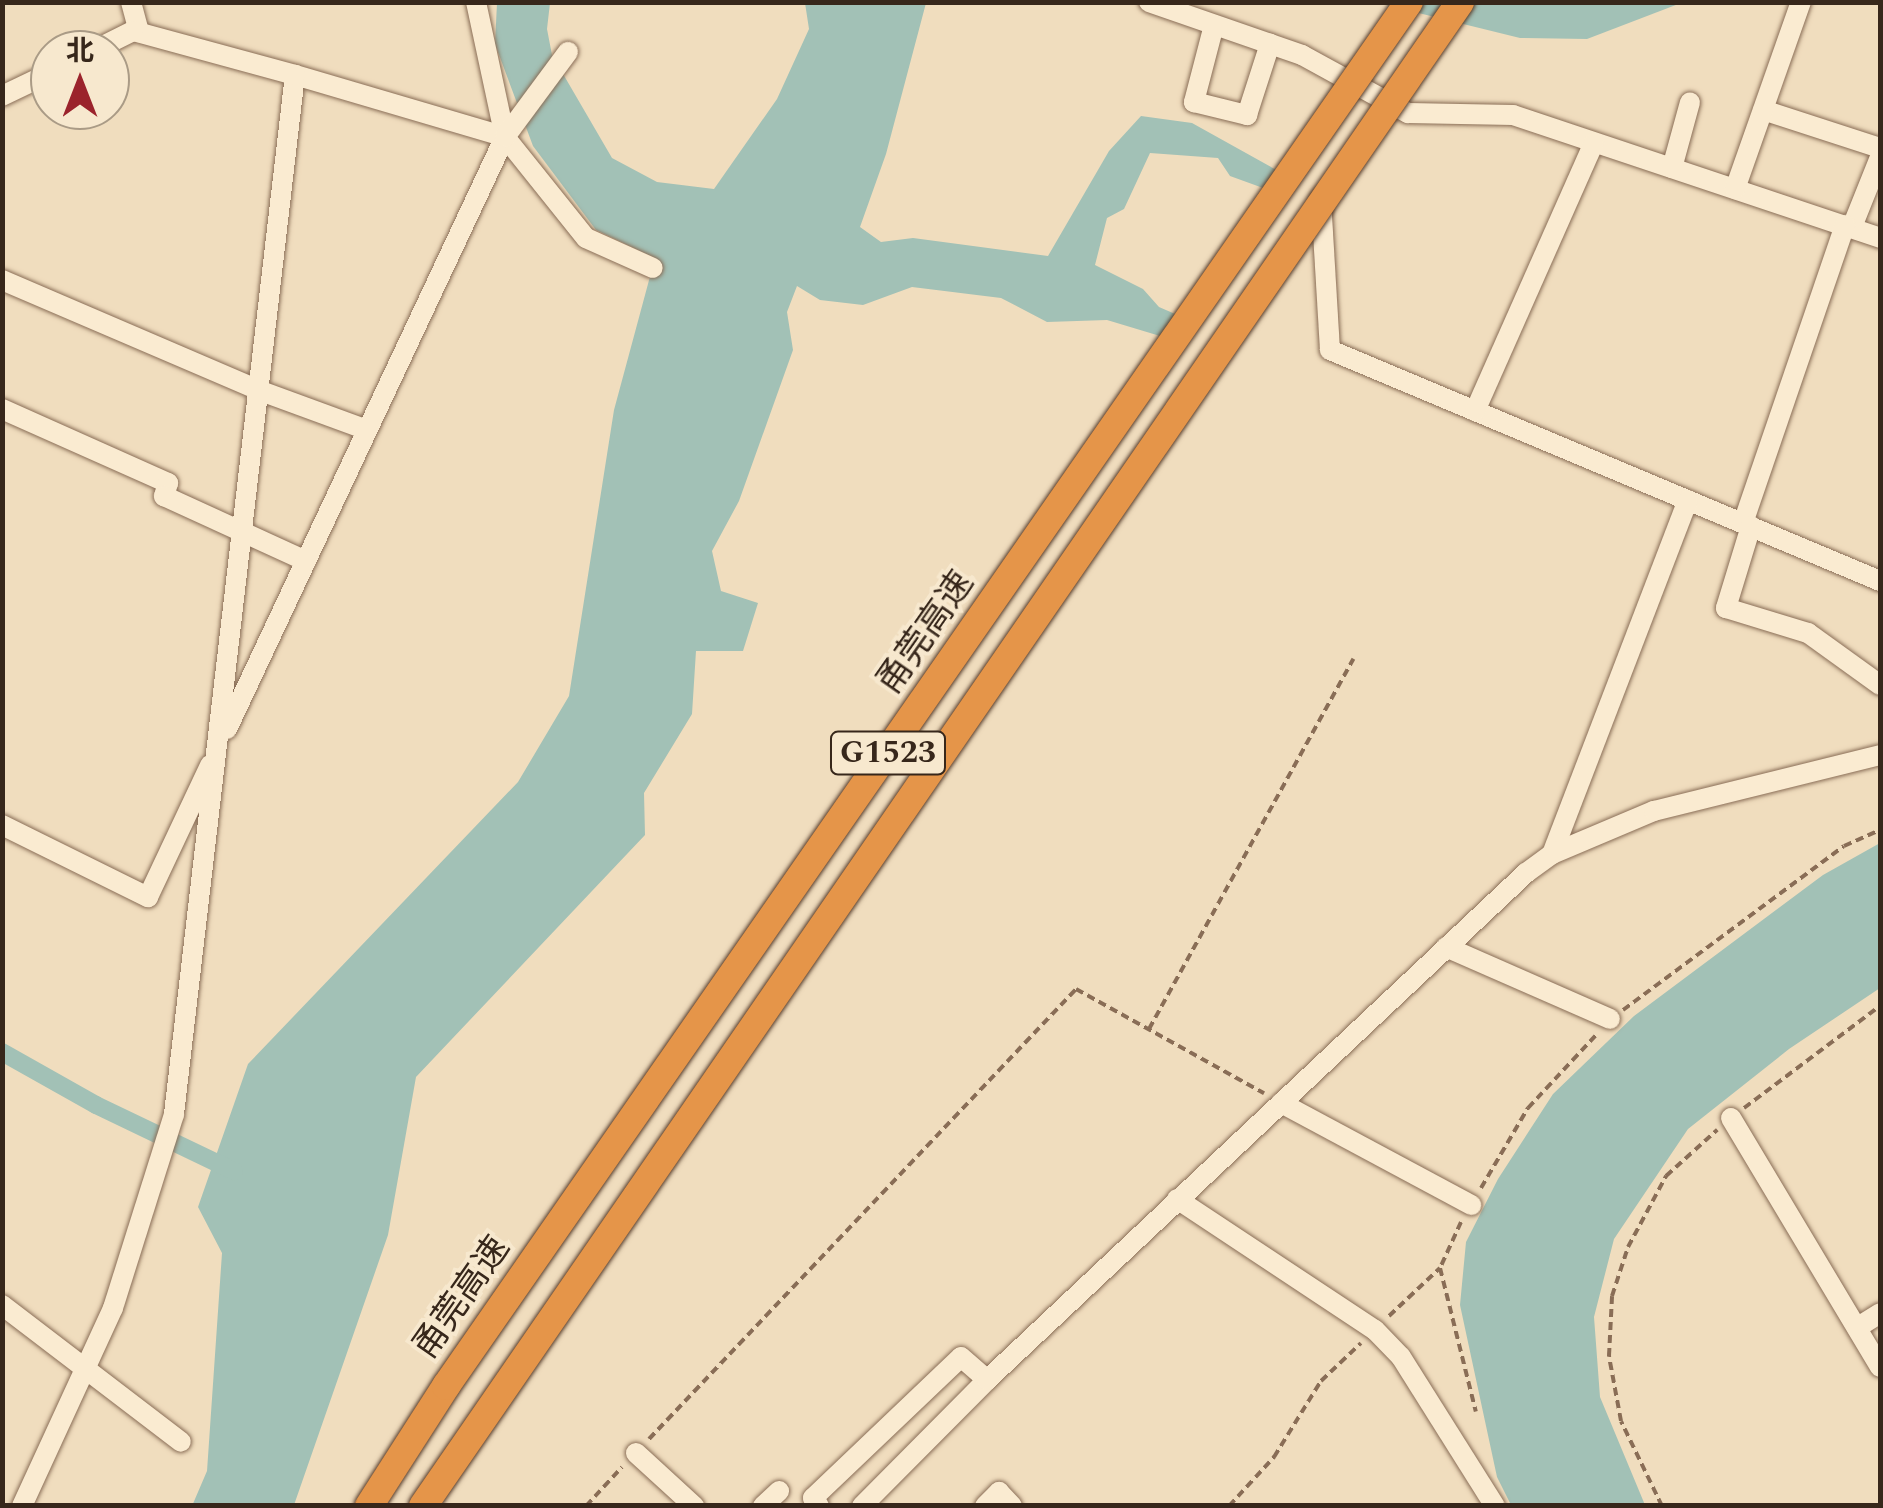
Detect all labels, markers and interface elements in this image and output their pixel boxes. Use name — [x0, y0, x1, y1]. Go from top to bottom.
north arrow — [30, 30, 130, 130]
text: 北 — [66, 30, 94, 73]
street label: 甬莞高速 — [869, 564, 983, 702]
road number: G1523 — [828, 726, 948, 780]
street label: 甬莞高速 — [405, 1229, 519, 1367]

